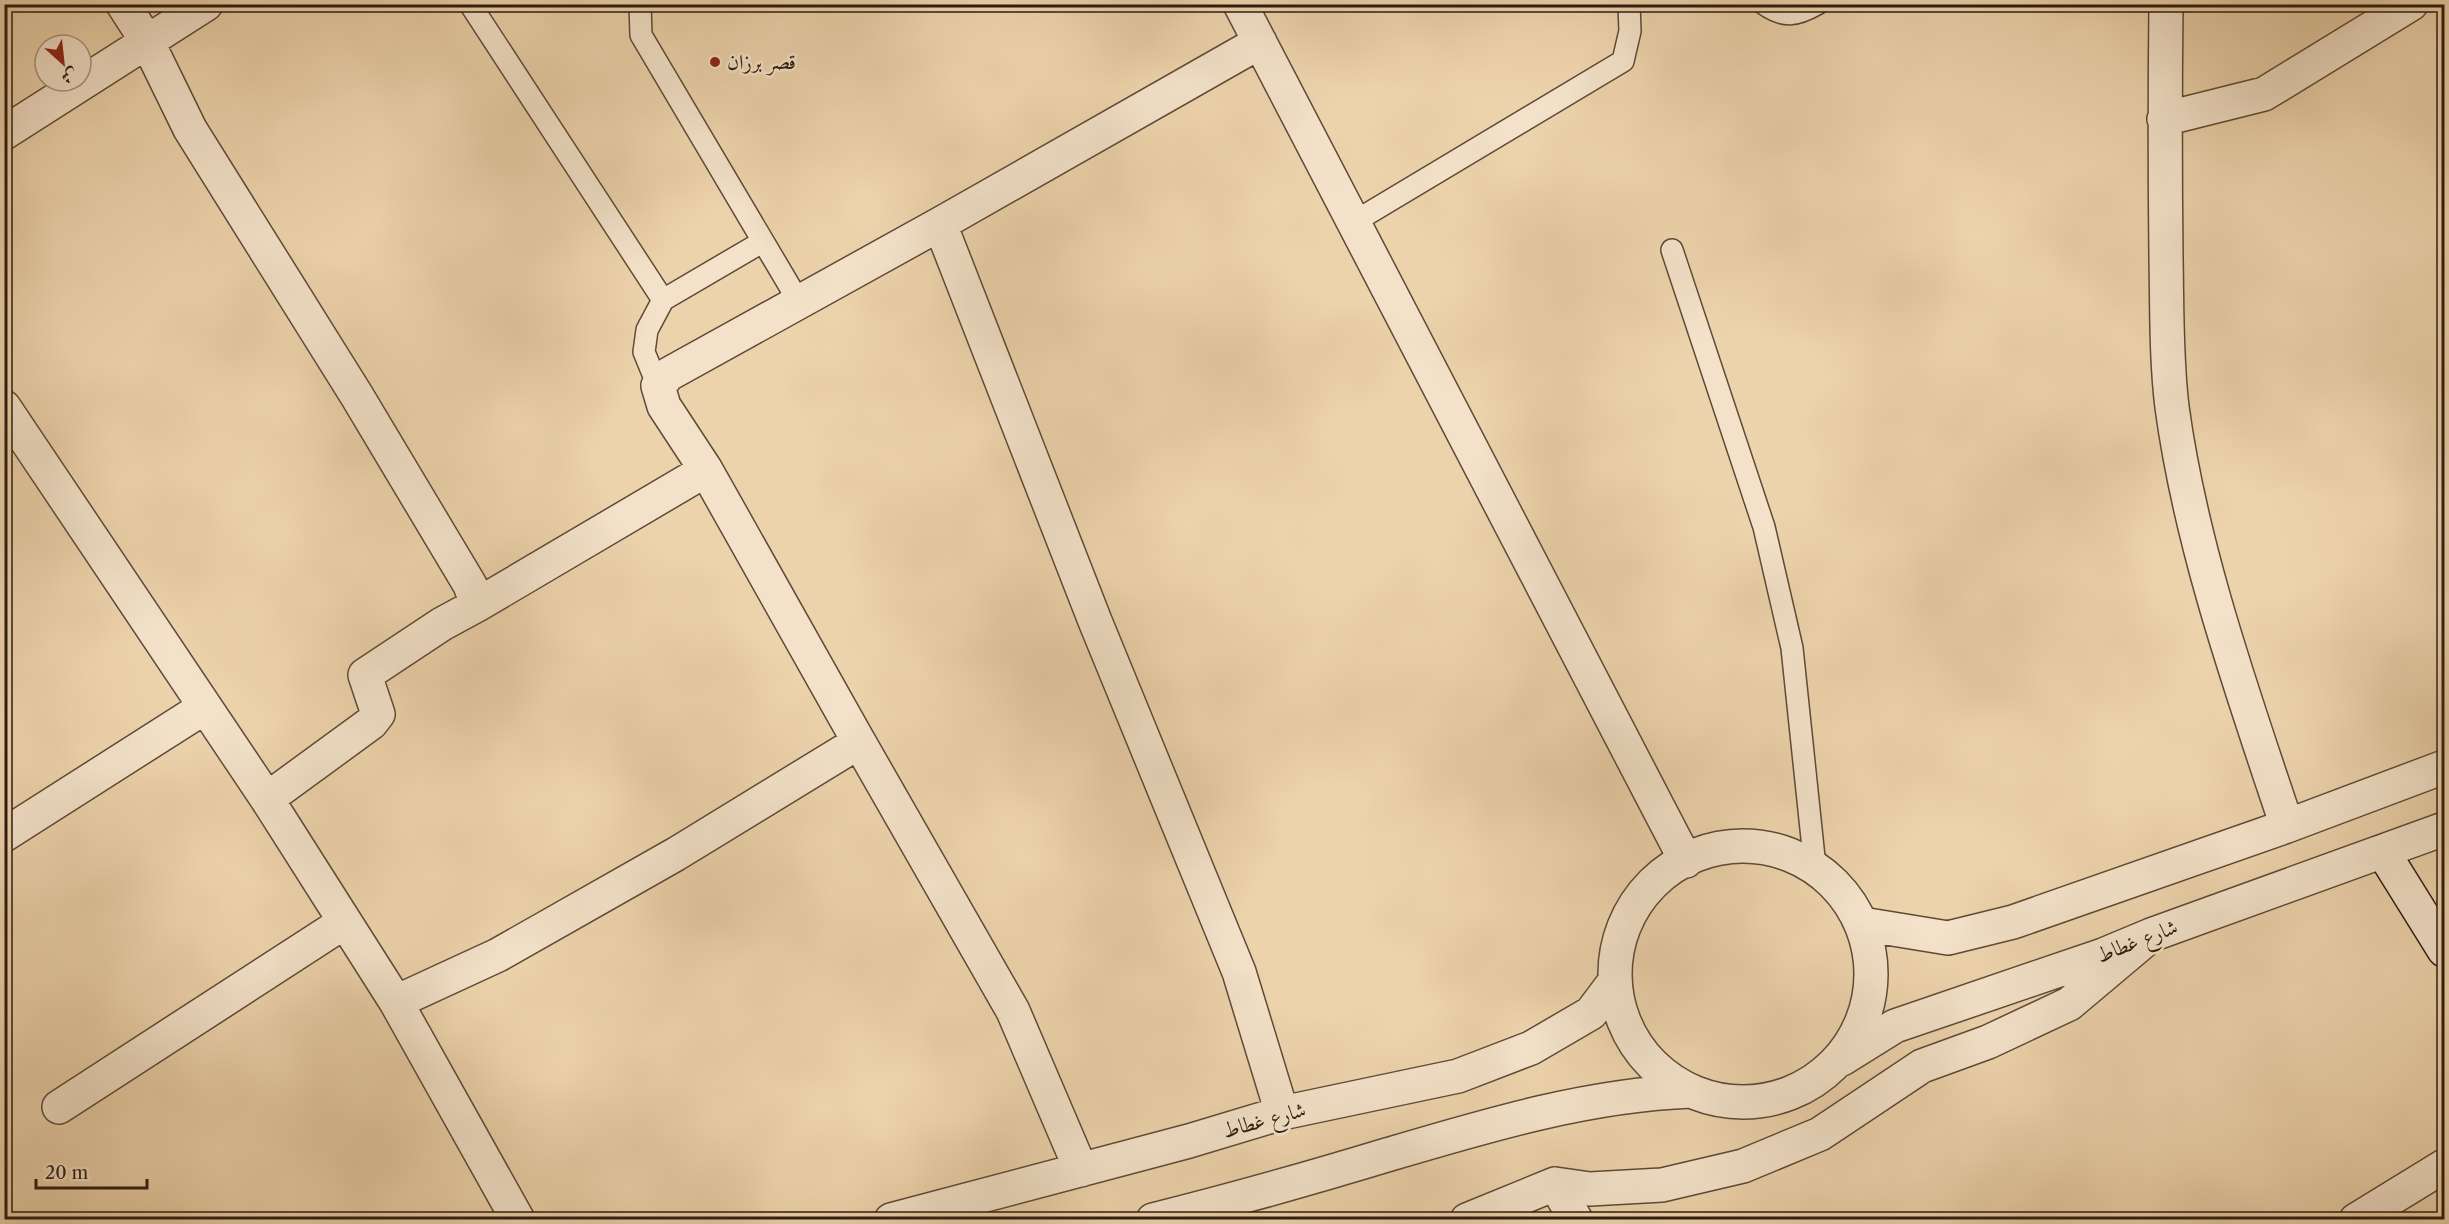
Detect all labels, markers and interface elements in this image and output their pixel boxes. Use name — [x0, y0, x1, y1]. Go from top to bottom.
north arrow — [33, 33, 93, 93]
place label: قصر برزان — [727, 49, 796, 76]
marker: قصر برزان — [708, 55, 722, 69]
text: ش — [58, 64, 81, 89]
street label: شارع غطاط — [2093, 914, 2183, 973]
street label: شارع غطاط — [1220, 1096, 1310, 1148]
scale bar — [36, 1152, 147, 1190]
text: 20 m — [45, 1162, 89, 1184]

